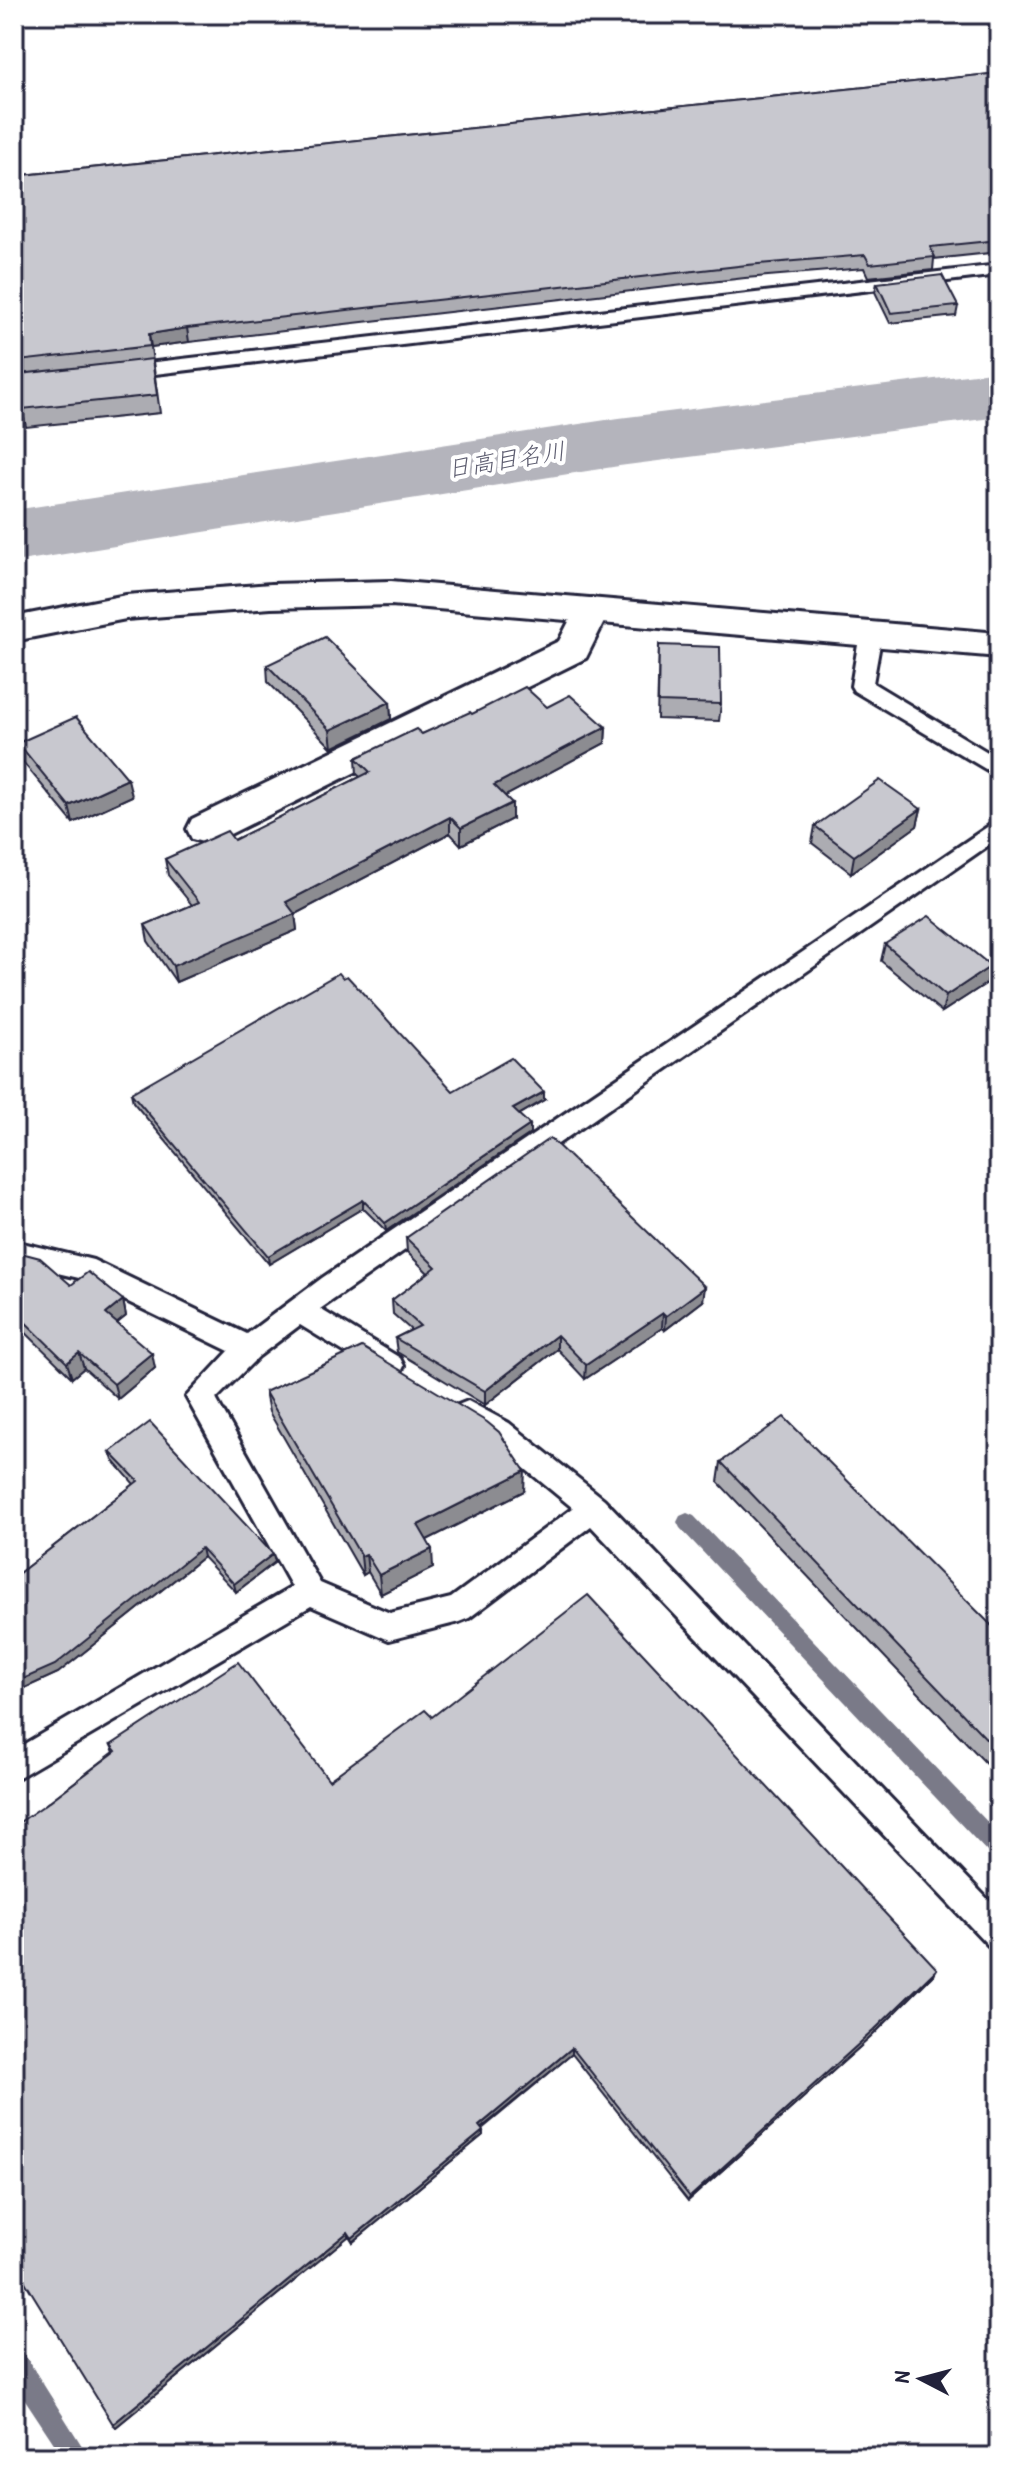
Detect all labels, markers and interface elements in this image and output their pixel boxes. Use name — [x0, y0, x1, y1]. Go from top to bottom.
water label: 日高目名川 — [444, 434, 568, 484]
north arrow — [881, 2339, 961, 2419]
text: N — [886, 2369, 917, 2384]

